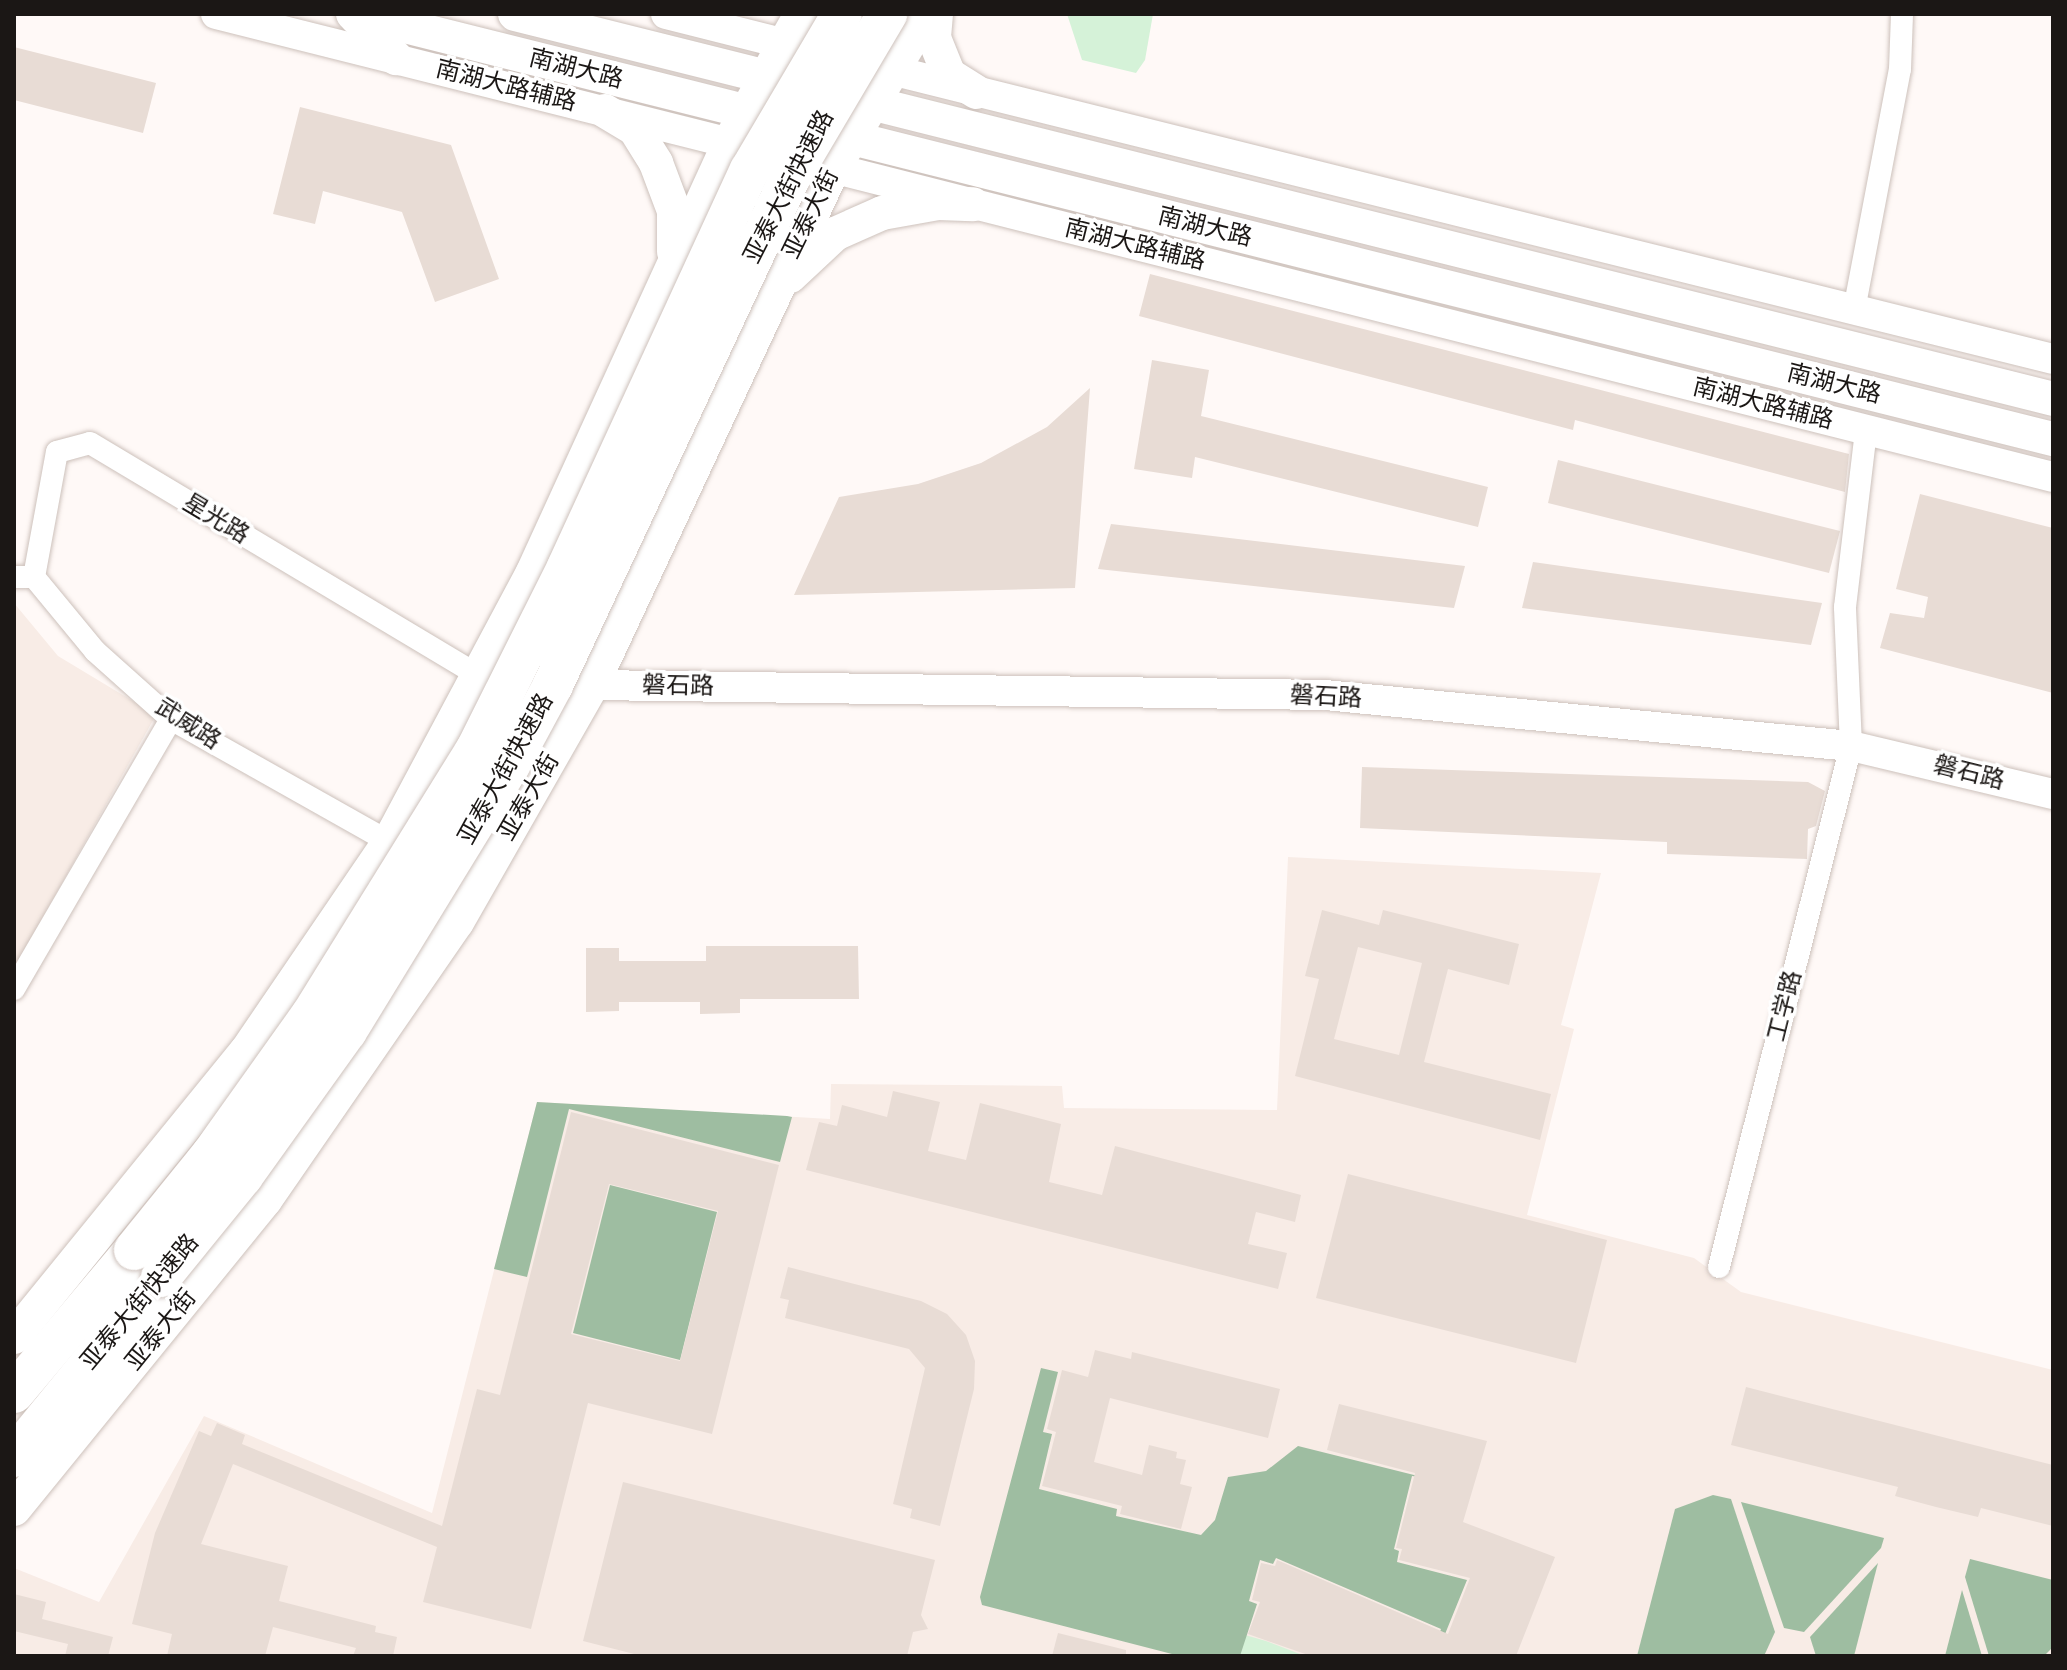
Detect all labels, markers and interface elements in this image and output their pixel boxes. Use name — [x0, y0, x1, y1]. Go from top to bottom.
street label: 南湖大路 — [526, 43, 626, 95]
street label: 南湖大路辅路 — [433, 55, 579, 117]
street label: 亚泰大街快速路 — [738, 106, 840, 268]
street label: 亚泰大街 — [777, 165, 845, 263]
street label: 南湖大路 — [1155, 201, 1255, 253]
street label: 南湖大路辅路 — [1062, 214, 1208, 276]
street label: 南湖大路 — [1784, 358, 1884, 410]
street label: 南湖大路辅路 — [1690, 373, 1836, 435]
street label: 星光路 — [178, 488, 254, 550]
street label: 磐石路 — [642, 671, 714, 701]
street label: 磐石路 — [1289, 681, 1363, 713]
street label: 亚泰大街快速路 — [453, 689, 559, 849]
street label: 武威路 — [150, 692, 226, 756]
street label: 亚泰大街 — [493, 748, 565, 846]
street label: 磐石路 — [1931, 750, 2007, 796]
street label: 工学路 — [1762, 968, 1808, 1044]
street label: 亚泰大街快速路 — [75, 1228, 205, 1376]
street label: 亚泰大街 — [120, 1284, 202, 1376]

